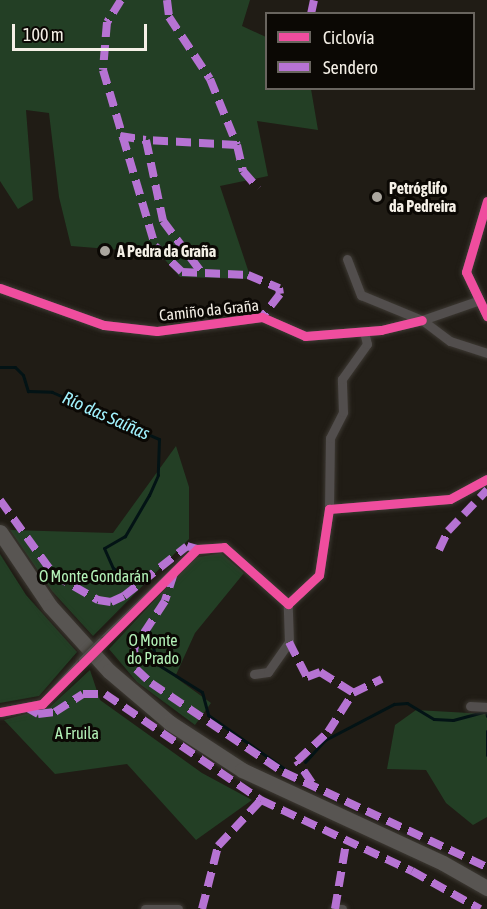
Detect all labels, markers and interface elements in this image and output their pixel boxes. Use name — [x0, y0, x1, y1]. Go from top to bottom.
scale bar — [15, 12, 150, 50]
legend — [265, 12, 475, 90]
text: 100 m — [23, 24, 64, 45]
text: Ciclovía — [323, 27, 375, 48]
text: Sendero — [323, 57, 378, 78]
place label: Petróglifo da Pedreira — [389, 178, 456, 216]
marker: Petróglifo da Pedreira — [370, 190, 384, 204]
place label: A Pedra da Graña — [117, 241, 216, 261]
marker: A Pedra da Graña — [98, 244, 112, 258]
street label: Camiño da Graña — [158, 295, 260, 325]
water label: Río das Saíñas — [59, 387, 153, 445]
park label: O Monte Gondarán — [39, 566, 149, 586]
park label: O Monte do Prado — [127, 630, 179, 668]
park label: A Fruila — [55, 723, 99, 743]

